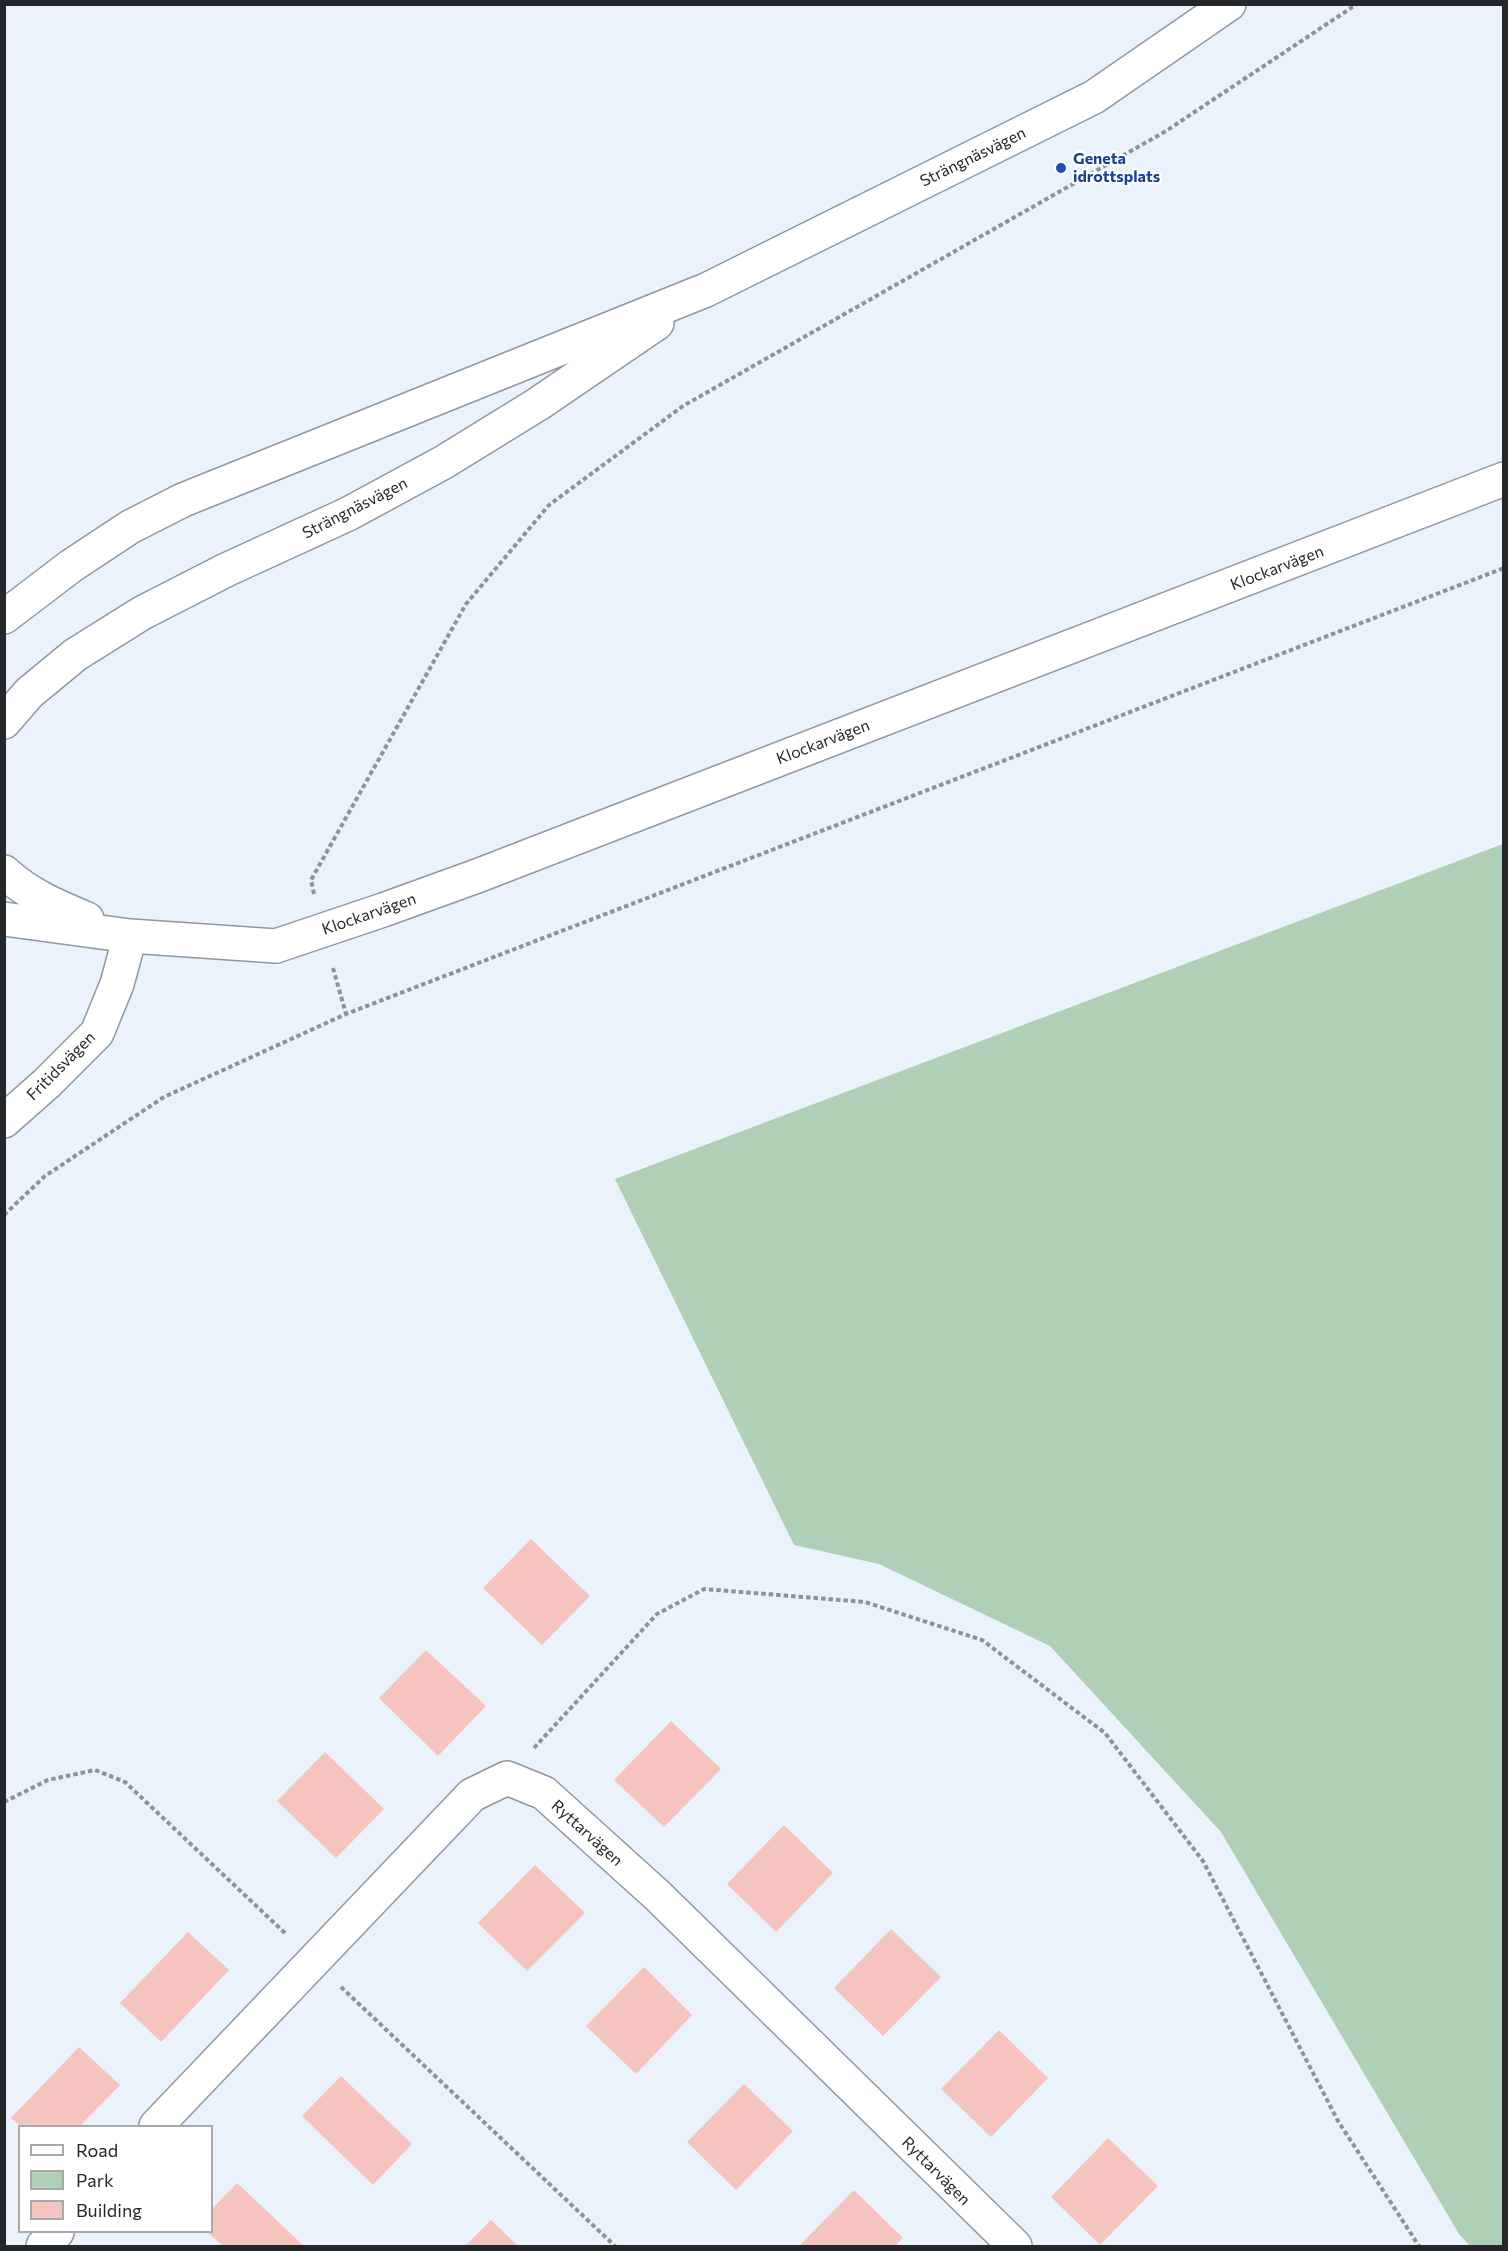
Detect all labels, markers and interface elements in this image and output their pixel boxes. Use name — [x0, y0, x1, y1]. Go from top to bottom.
street label: Strängnäsvägen — [917, 123, 1029, 191]
place label: Geneta idrottsplats — [1073, 149, 1160, 187]
marker: Geneta idrottsplats — [1054, 161, 1068, 175]
street label: Strängnäsvägen — [299, 473, 411, 543]
street label: Klockarvägen — [1228, 541, 1326, 595]
street label: Klockarvägen — [774, 715, 872, 769]
street label: Klockarvägen — [319, 889, 419, 939]
street label: Fritidsvägen — [23, 1028, 99, 1104]
street label: Ryttarvägen — [547, 1796, 627, 1870]
legend — [18, 2125, 213, 2233]
street label: Ryttarvägen — [898, 2133, 974, 2209]
text: Road — [76, 2139, 118, 2161]
text: Park — [76, 2169, 114, 2191]
text: Building — [76, 2199, 142, 2221]

